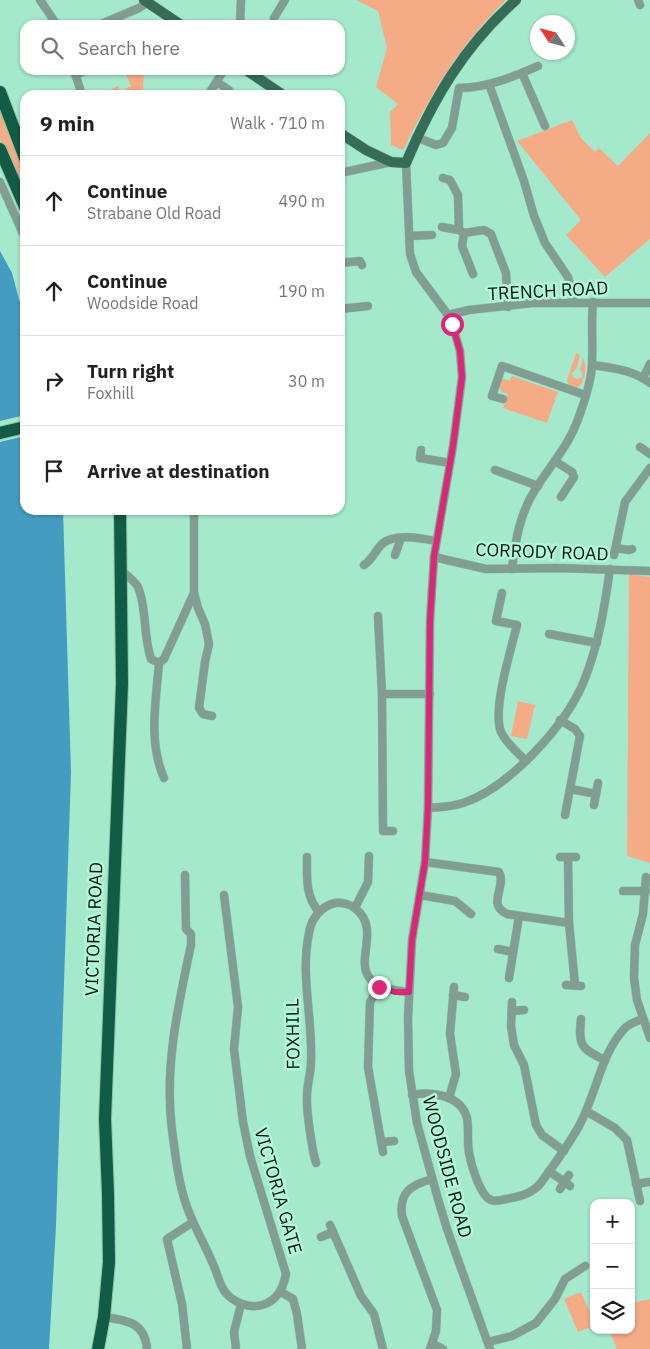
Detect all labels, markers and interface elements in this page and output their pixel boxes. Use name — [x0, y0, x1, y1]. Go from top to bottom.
north arrow — [530, 15, 575, 60]
search box — [20, 20, 345, 75]
icon: search — [38, 34, 66, 62]
text: Search here — [78, 36, 180, 60]
text: 9 min — [40, 109, 95, 137]
text: Walk · 710 m — [230, 113, 325, 133]
text: Continue — [87, 179, 167, 203]
icon: ahead — [40, 187, 68, 215]
text: 490 m — [278, 191, 325, 211]
text: Strabane Old Road — [87, 203, 221, 223]
text: Continue — [87, 269, 167, 293]
street label: TRENCH ROAD — [487, 276, 609, 305]
icon: ahead — [40, 277, 68, 305]
text: 190 m — [278, 281, 325, 301]
text: Woodside Road — [87, 293, 199, 313]
route start — [441, 313, 464, 336]
text: Turn right — [87, 359, 174, 383]
icon: right — [40, 367, 68, 395]
text: 30 m — [288, 371, 325, 391]
text: Foxhill — [87, 383, 134, 403]
icon: arrive — [40, 457, 68, 485]
text: Arrive at destination — [87, 459, 270, 483]
street label: CORRODY ROAD — [475, 538, 609, 565]
street label: VICTORIA ROAD — [80, 862, 107, 996]
route end — [368, 976, 391, 999]
street label: FOXHILL — [280, 998, 305, 1070]
street label: WOODSIDE ROAD — [418, 1094, 477, 1240]
street label: VICTORIA GATE — [249, 1125, 307, 1257]
map controls — [590, 1199, 635, 1334]
button: + — [590, 1199, 635, 1244]
button: − — [590, 1244, 635, 1289]
button: layers — [590, 1289, 635, 1334]

